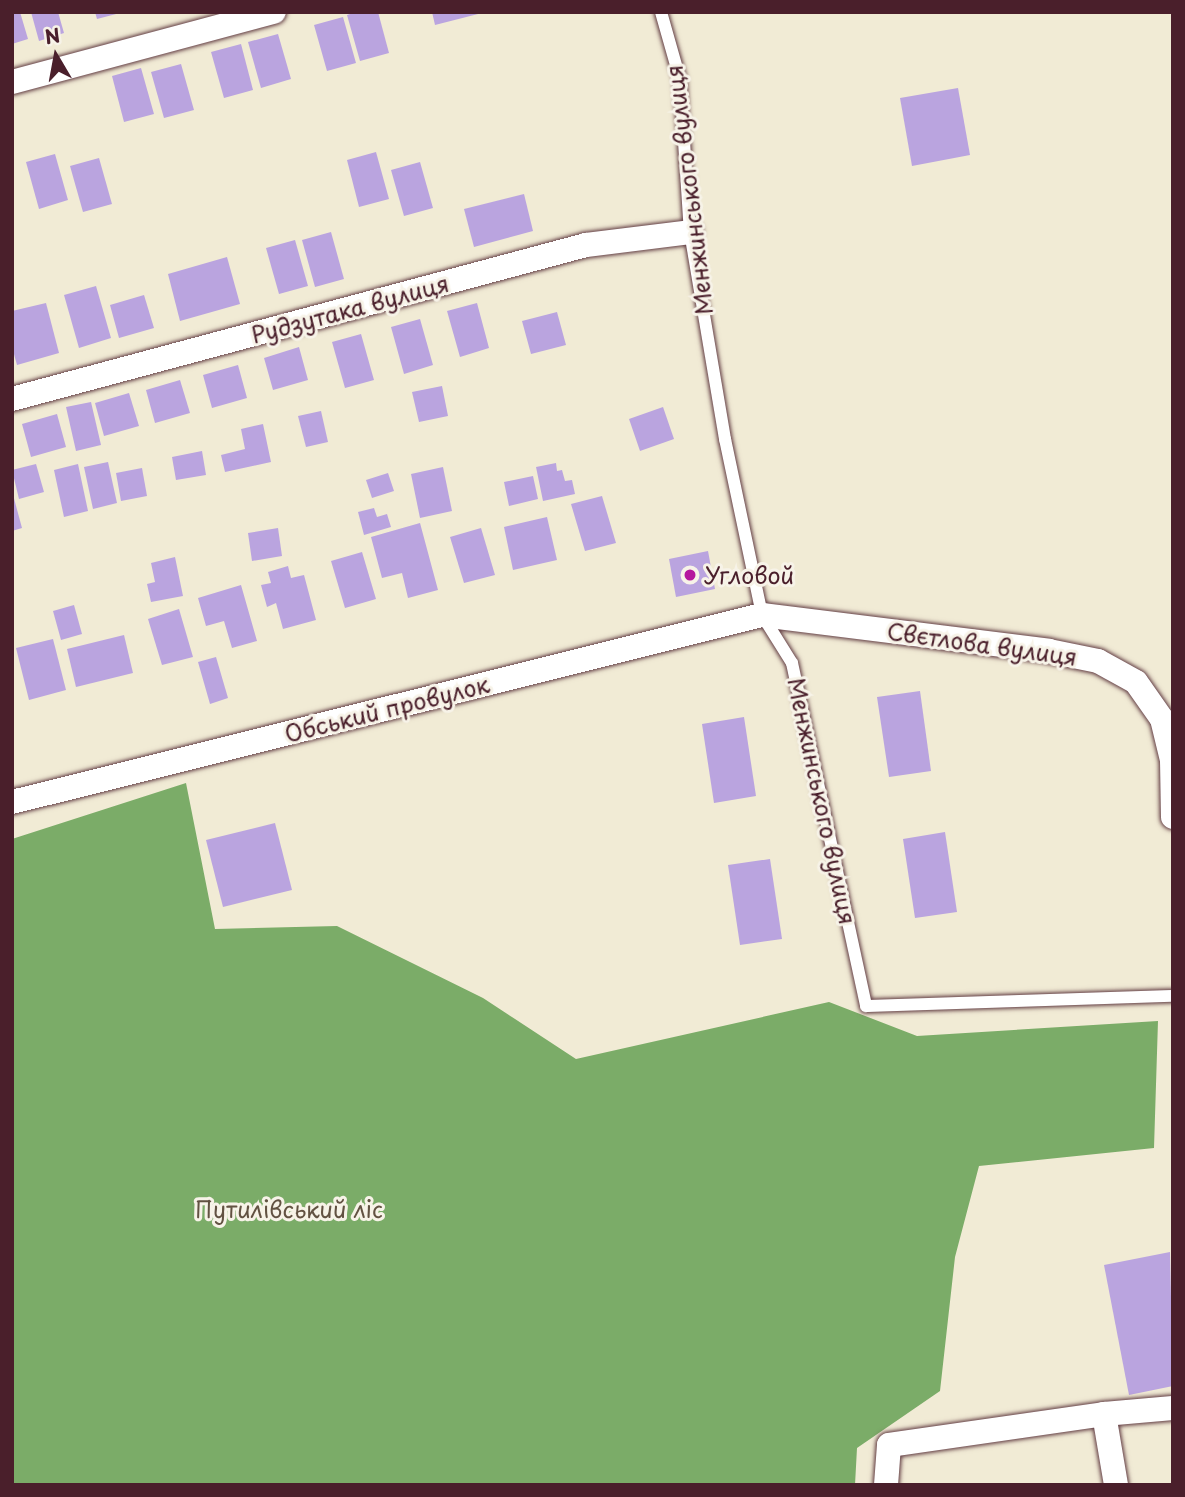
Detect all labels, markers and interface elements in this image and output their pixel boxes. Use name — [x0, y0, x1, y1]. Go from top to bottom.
text: N — [43, 20, 62, 50]
north arrow — [21, 21, 91, 91]
street label: Менжинського вулиця — [660, 63, 718, 317]
street label: Рудзутака вулиця — [247, 269, 453, 349]
place label: Угловой — [704, 561, 794, 589]
marker: Угловой — [682, 567, 698, 583]
street label: Свєтлова вулиця — [885, 617, 1079, 671]
street label: Обський провулок — [282, 670, 492, 748]
street label: Менжинського вулиця — [782, 675, 862, 927]
park label: Путилівський ліс — [195, 1195, 383, 1223]

